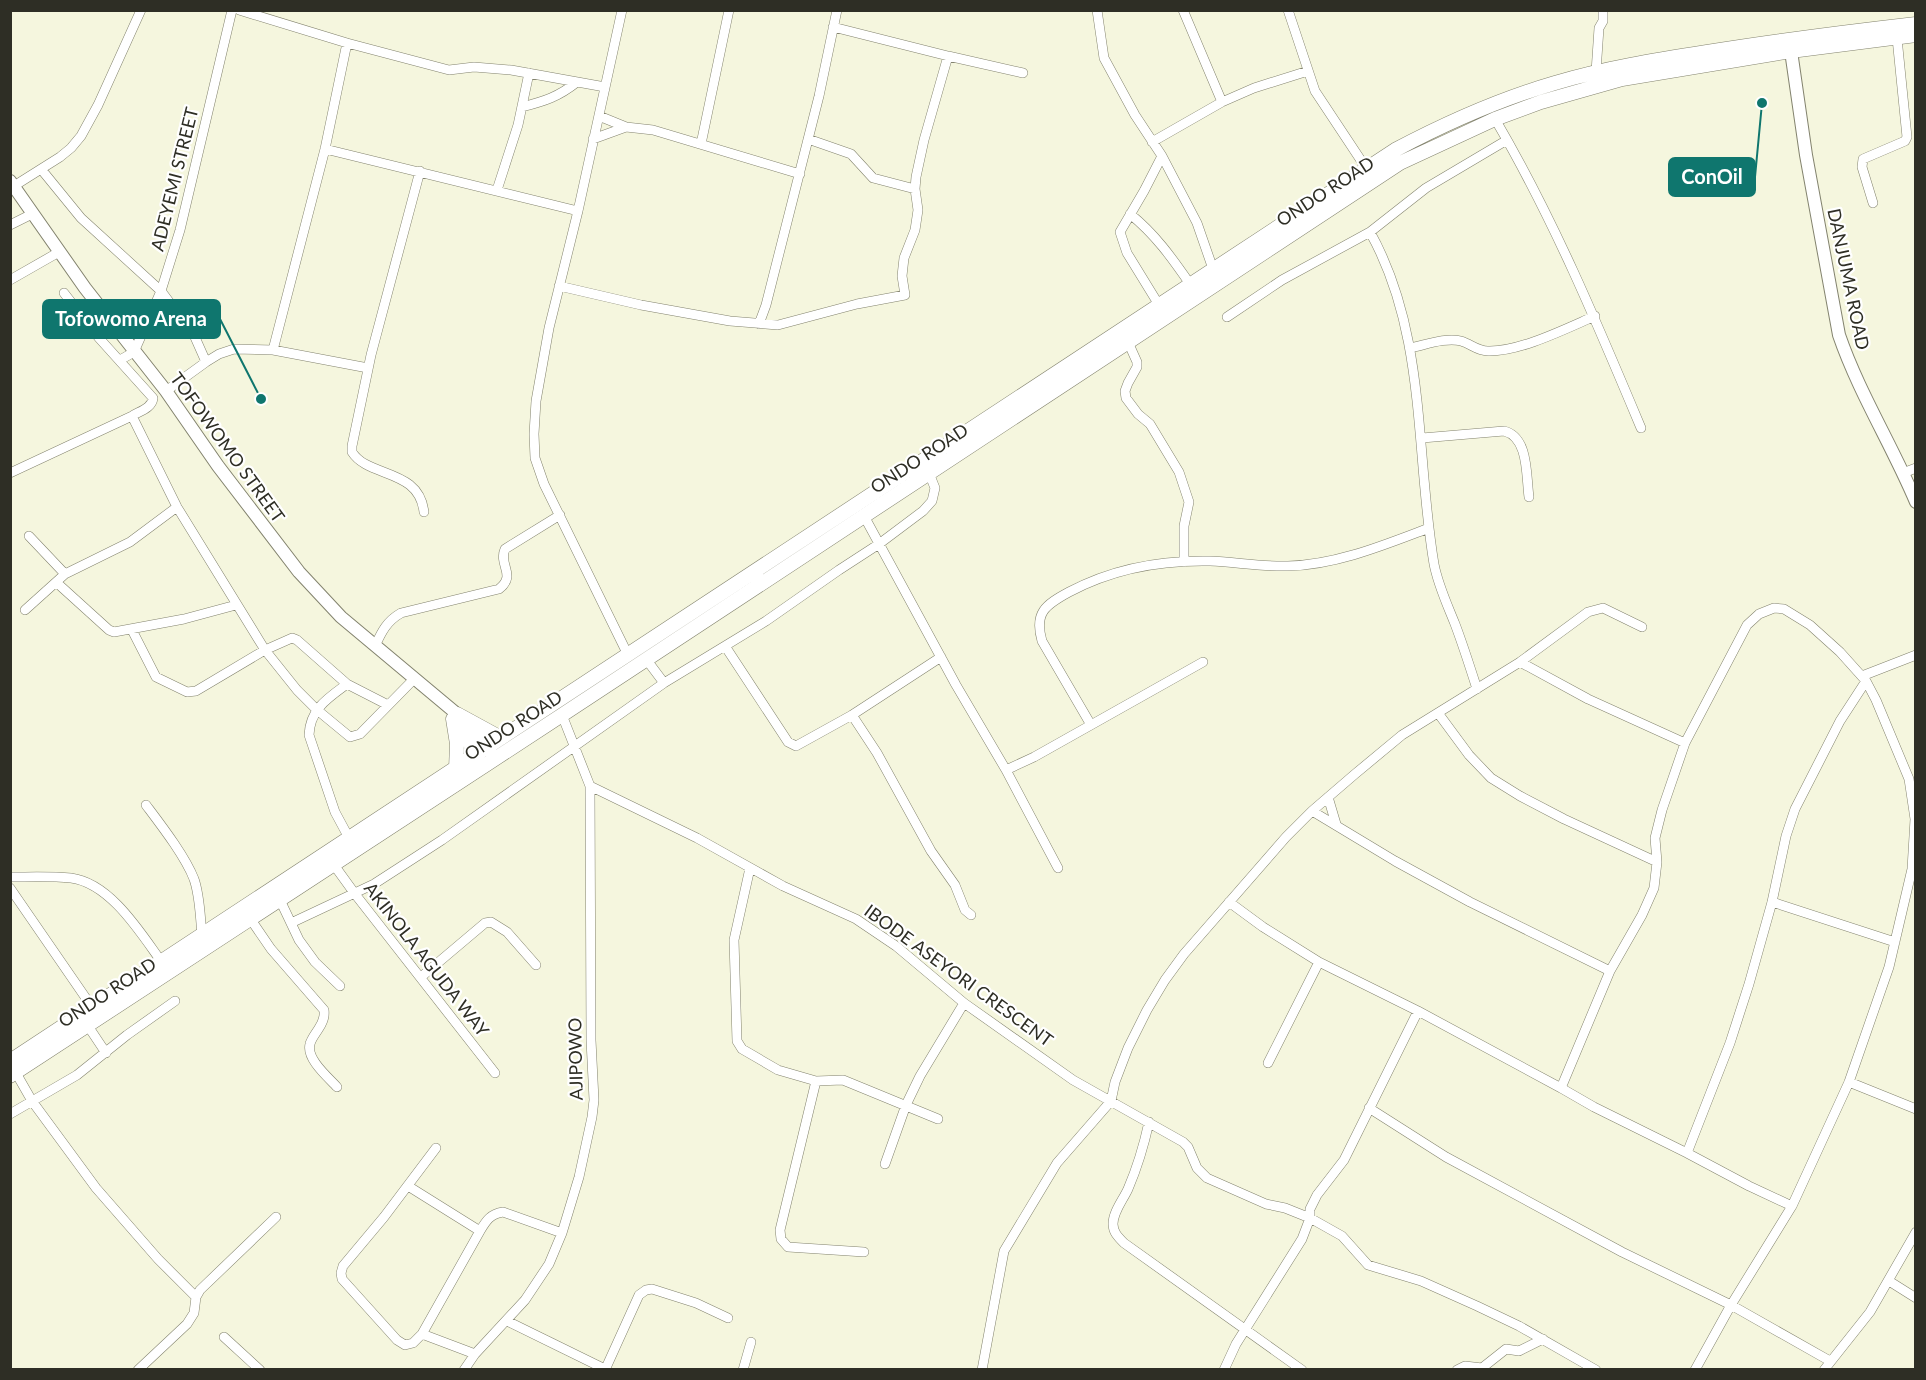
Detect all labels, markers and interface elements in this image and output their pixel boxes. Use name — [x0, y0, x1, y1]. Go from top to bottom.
street label: ADEYEMI STREET — [146, 104, 203, 253]
street label: ONDO ROAD — [1272, 151, 1378, 231]
callout: ConOil — [1669, 158, 1755, 196]
text: ConOil — [1681, 164, 1743, 188]
street label: DANJUMA ROAD — [1823, 206, 1875, 352]
callout: Tofowomo Arena — [43, 300, 220, 338]
text: Tofowomo Arena — [55, 306, 207, 330]
street label: TOFOWOMO STREET — [166, 368, 290, 527]
street label: ONDO ROAD — [866, 418, 972, 498]
street label: ONDO ROAD — [460, 685, 566, 765]
street label: AKINOLA AGUDA WAY — [360, 877, 495, 1041]
street label: IBODE ASEYORI CRESCENT — [860, 899, 1058, 1051]
street label: ONDO ROAD — [54, 952, 160, 1032]
street label: AJIPOWO — [563, 1017, 587, 1101]

